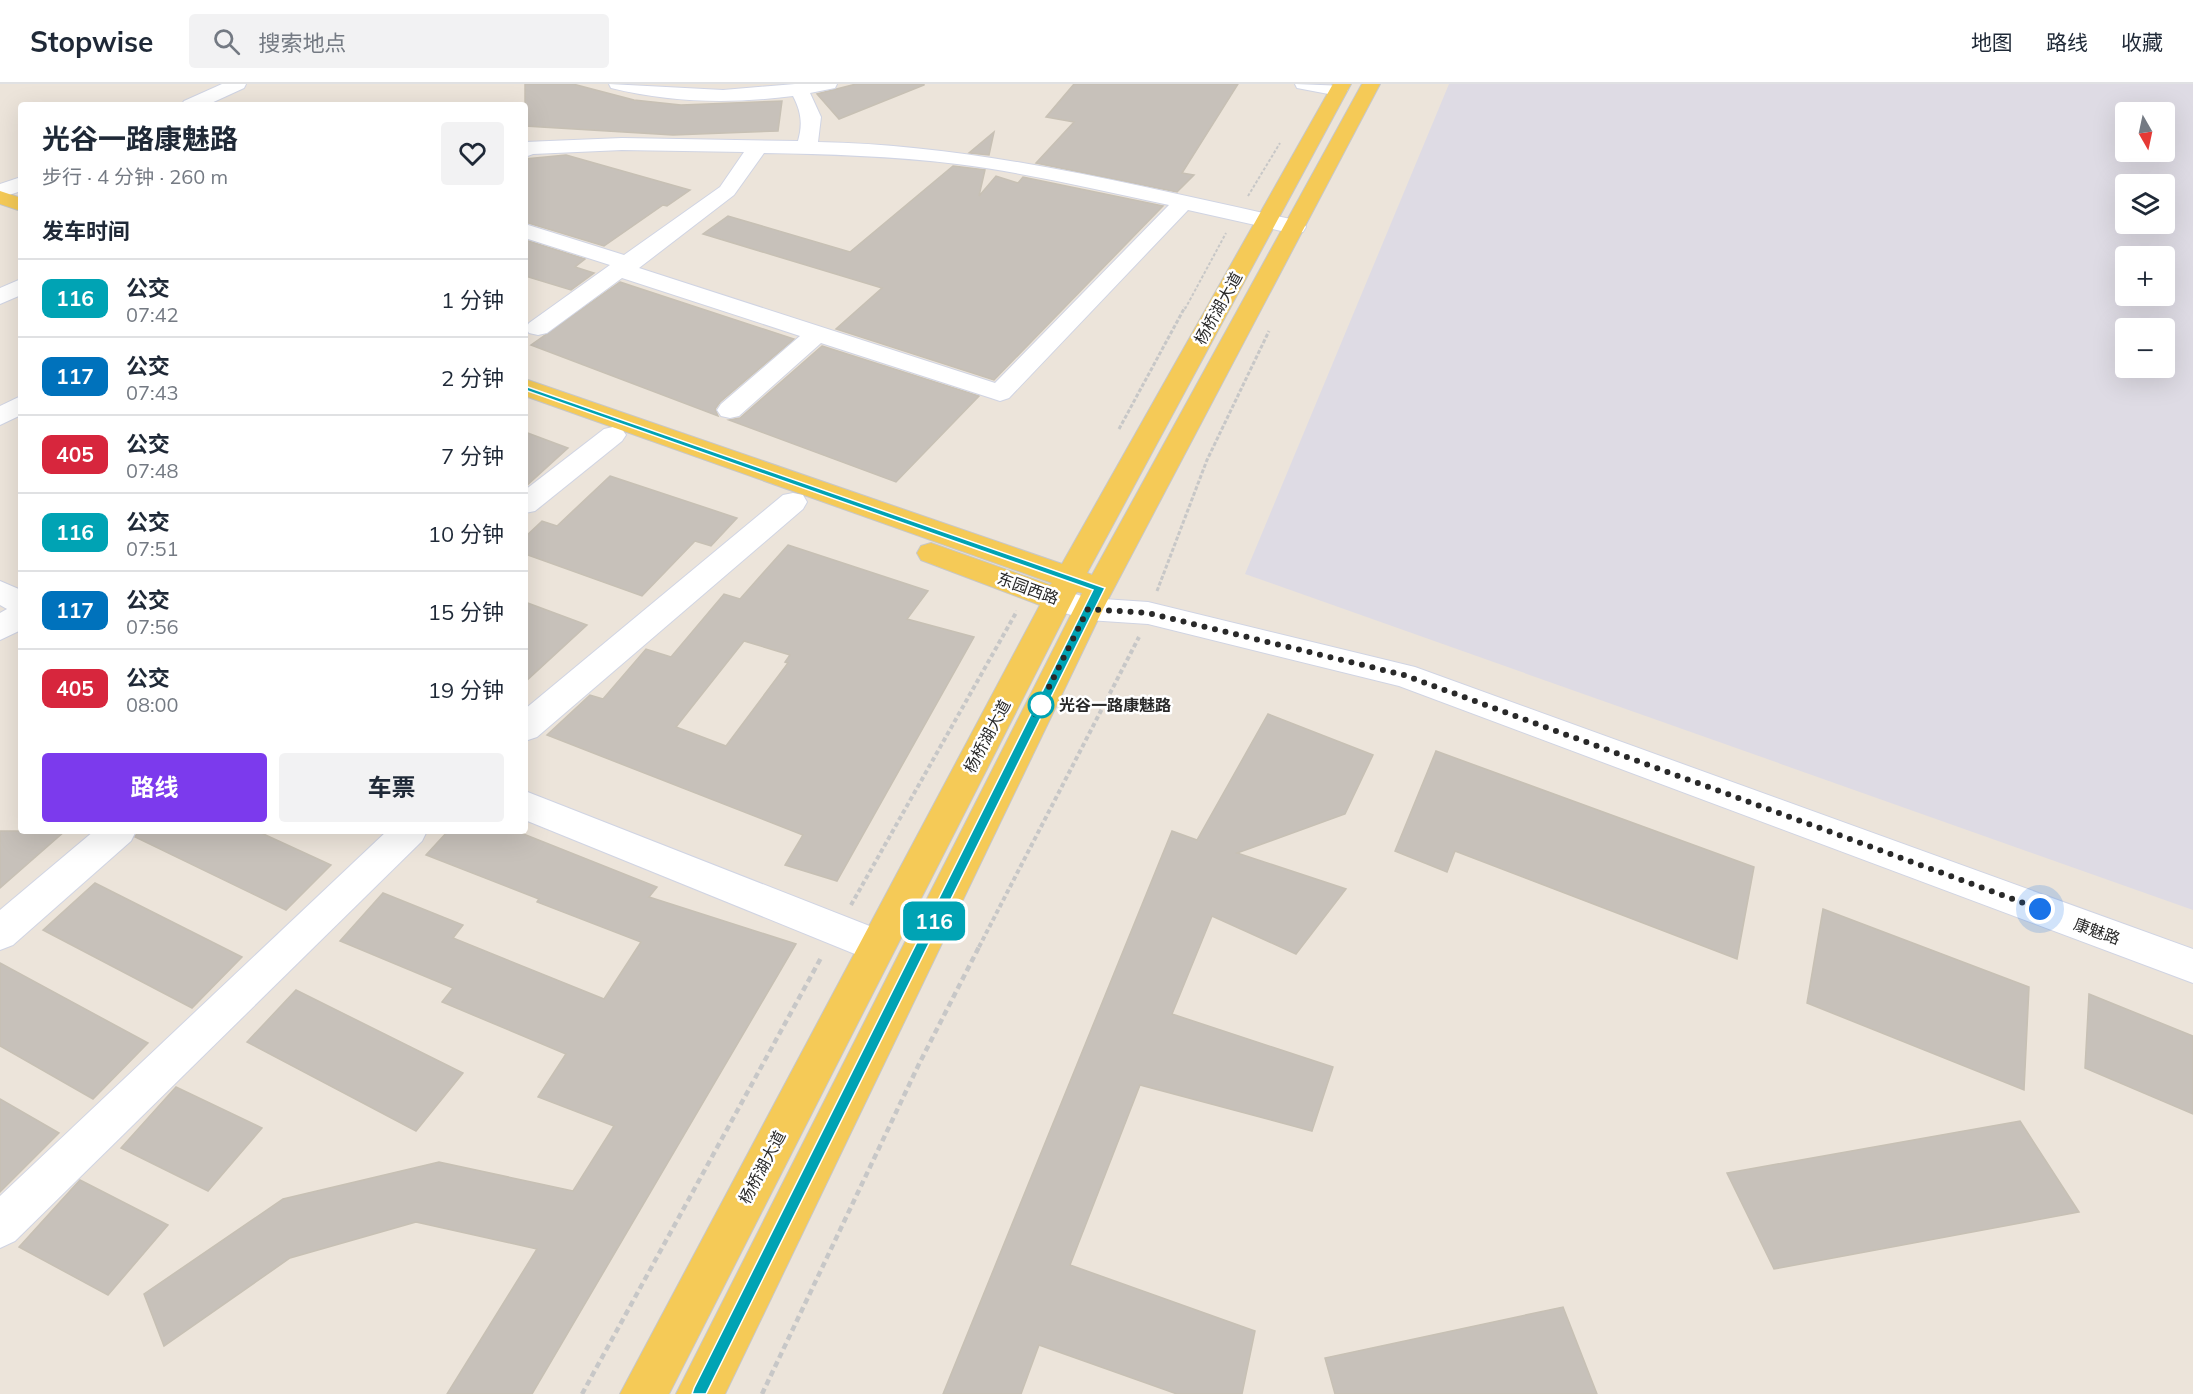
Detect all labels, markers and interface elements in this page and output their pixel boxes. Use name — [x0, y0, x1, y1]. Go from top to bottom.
search box — [189, 14, 609, 68]
text: Stopwise — [30, 24, 153, 59]
icon: search — [210, 25, 243, 58]
text: 搜索地点 — [258, 29, 346, 57]
text: 地图 — [1971, 29, 2013, 55]
text: 路线 — [2046, 29, 2088, 55]
text: 收藏 — [2121, 29, 2163, 55]
north arrow — [2115, 102, 2175, 162]
map controls — [2115, 102, 2175, 378]
text: 光谷一路康魅路 — [42, 121, 238, 156]
button: heart — [441, 122, 504, 185]
text: 步行 · 4 分钟 · 260 m — [42, 164, 228, 189]
button: layers — [2115, 174, 2175, 234]
text: 发车时间 — [42, 217, 130, 245]
button: + — [2115, 246, 2175, 306]
street label: 杨桥湖大道 — [1190, 268, 1246, 348]
text: 公交 — [126, 274, 170, 302]
text: 116 — [56, 285, 94, 311]
text: 1 分钟 — [441, 286, 504, 314]
text: 07:42 — [126, 302, 179, 327]
button: − — [2115, 318, 2175, 378]
text: 公交 — [126, 352, 170, 380]
text: 117 — [56, 363, 94, 389]
text: 2 分钟 — [441, 364, 504, 392]
text: 07:43 — [126, 380, 179, 405]
text: 公交 — [126, 430, 170, 458]
text: 405 — [56, 441, 94, 467]
text: 7 分钟 — [441, 442, 504, 470]
text: 07:48 — [126, 458, 179, 483]
text: 公交 — [126, 508, 170, 536]
text: 116 — [56, 519, 94, 545]
text: 10 分钟 — [428, 520, 504, 548]
text: 07:51 — [126, 536, 179, 561]
street label: 东园西路 — [995, 568, 1061, 608]
text: 公交 — [126, 586, 170, 614]
text: 117 — [56, 597, 94, 623]
text: 15 分钟 — [428, 598, 504, 626]
text: 07:56 — [126, 614, 179, 639]
text: 公交 — [126, 664, 170, 692]
text: 405 — [56, 675, 94, 701]
text: 19 分钟 — [428, 676, 504, 704]
text: 08:00 — [126, 692, 179, 717]
marker: 光谷一路康魅路 — [1028, 692, 1054, 718]
place label: 光谷一路康魅路 — [1059, 695, 1171, 715]
street label: 杨桥湖大道 — [959, 696, 1015, 776]
button: 路线 — [42, 753, 267, 822]
button: 车票 — [279, 753, 504, 822]
your location — [2025, 894, 2055, 924]
line badge: 116 — [900, 902, 968, 940]
text: 116 — [915, 908, 953, 934]
street label: 康魅路 — [2071, 913, 2123, 949]
street label: 杨桥湖大道 — [734, 1127, 790, 1207]

